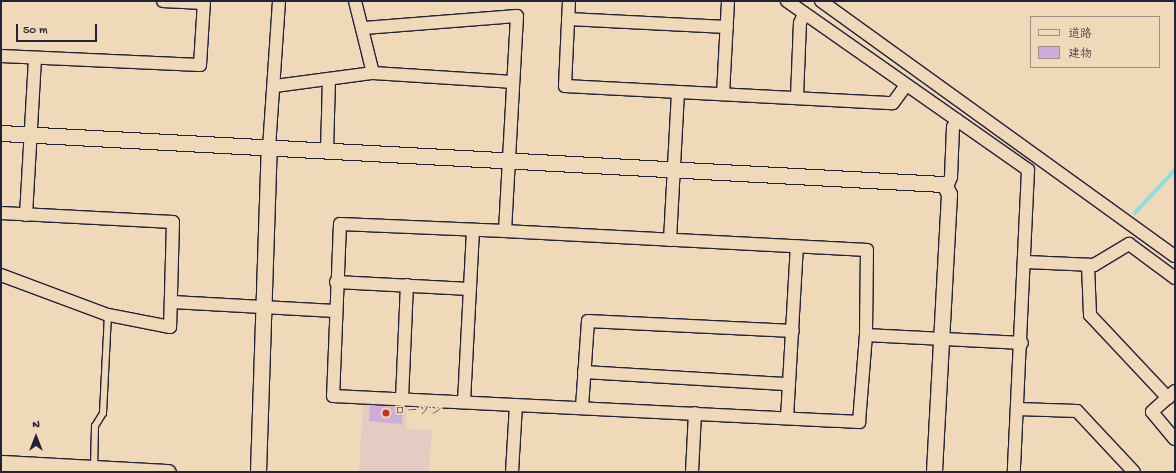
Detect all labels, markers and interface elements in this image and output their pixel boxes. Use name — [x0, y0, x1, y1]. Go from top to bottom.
scale bar — [18, 16, 99, 42]
legend — [1030, 16, 1160, 68]
text: 50 m — [23, 24, 48, 38]
text: 道路 — [1068, 28, 1092, 42]
text: 建物 — [1068, 48, 1092, 62]
place label: ローソン — [394, 406, 442, 420]
marker: ローソン — [381, 408, 391, 418]
north arrow — [16, 417, 56, 457]
text: N — [32, 419, 40, 431]

